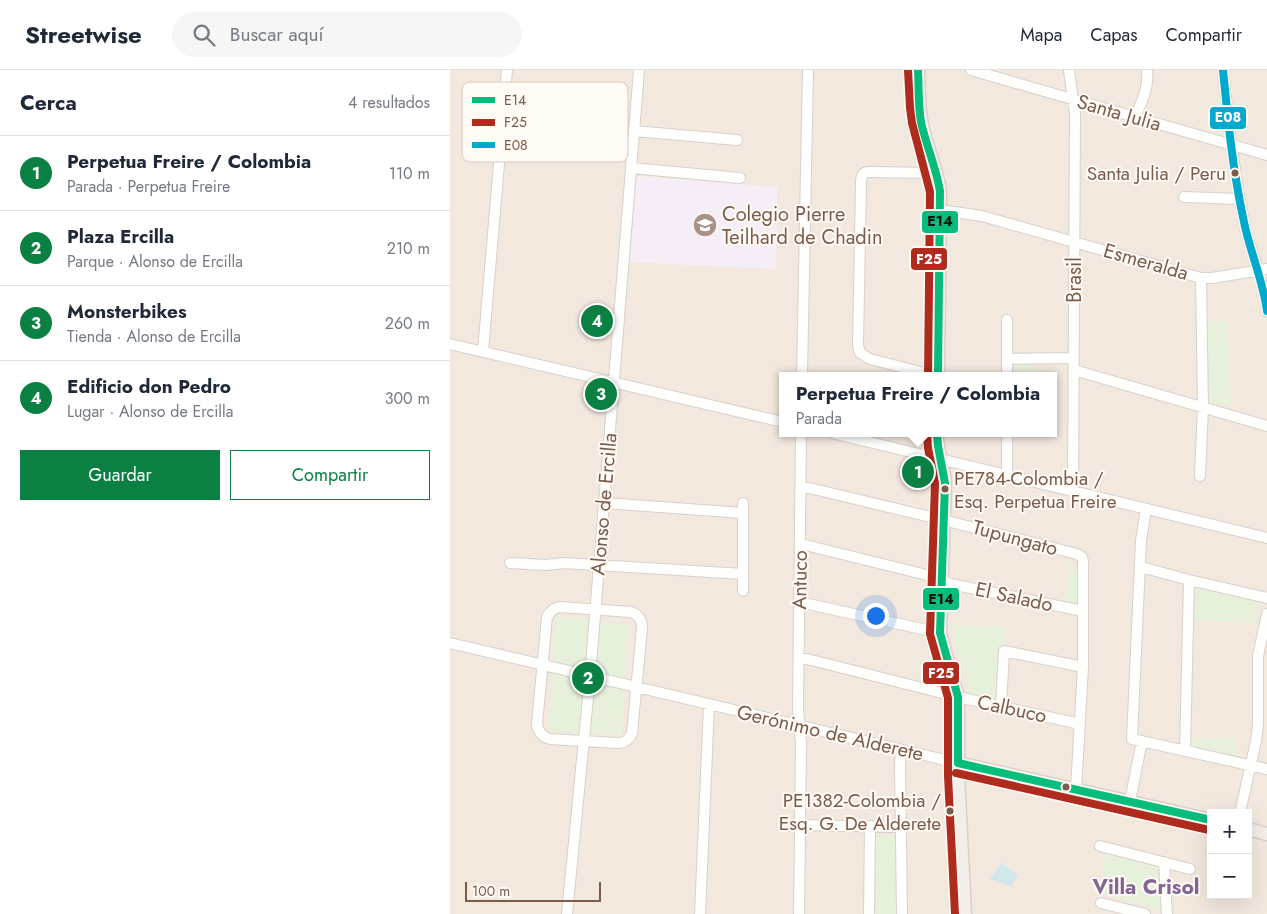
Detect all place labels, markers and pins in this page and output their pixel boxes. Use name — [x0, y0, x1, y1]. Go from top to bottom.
place label: Santa Julia / Peru — [1087, 160, 1226, 187]
marker: Santa Julia / Peru — [1230, 168, 1240, 178]
place label: Colegio Pierre Teilhard de Chadin — [722, 200, 882, 252]
school or university icon: Colegio Pierre Teilhard de Chadin — [692, 212, 718, 238]
pin: 4 — [581, 302, 613, 340]
pin: 3 — [585, 375, 617, 413]
pin: 1 — [902, 453, 934, 491]
place label: PE784-Colombia / Esq. Perpetua Freire — [954, 465, 1117, 515]
marker: PE784-Colombia / Esq. Perpetua Freire — [940, 484, 950, 494]
pin: 2 — [572, 659, 604, 697]
unlabelled marker — [1061, 782, 1071, 792]
place label: PE1382-Colombia / Esq. G. De Alderete — [779, 787, 941, 837]
marker: PE1382-Colombia / Esq. G. De Alderete — [945, 806, 955, 816]

